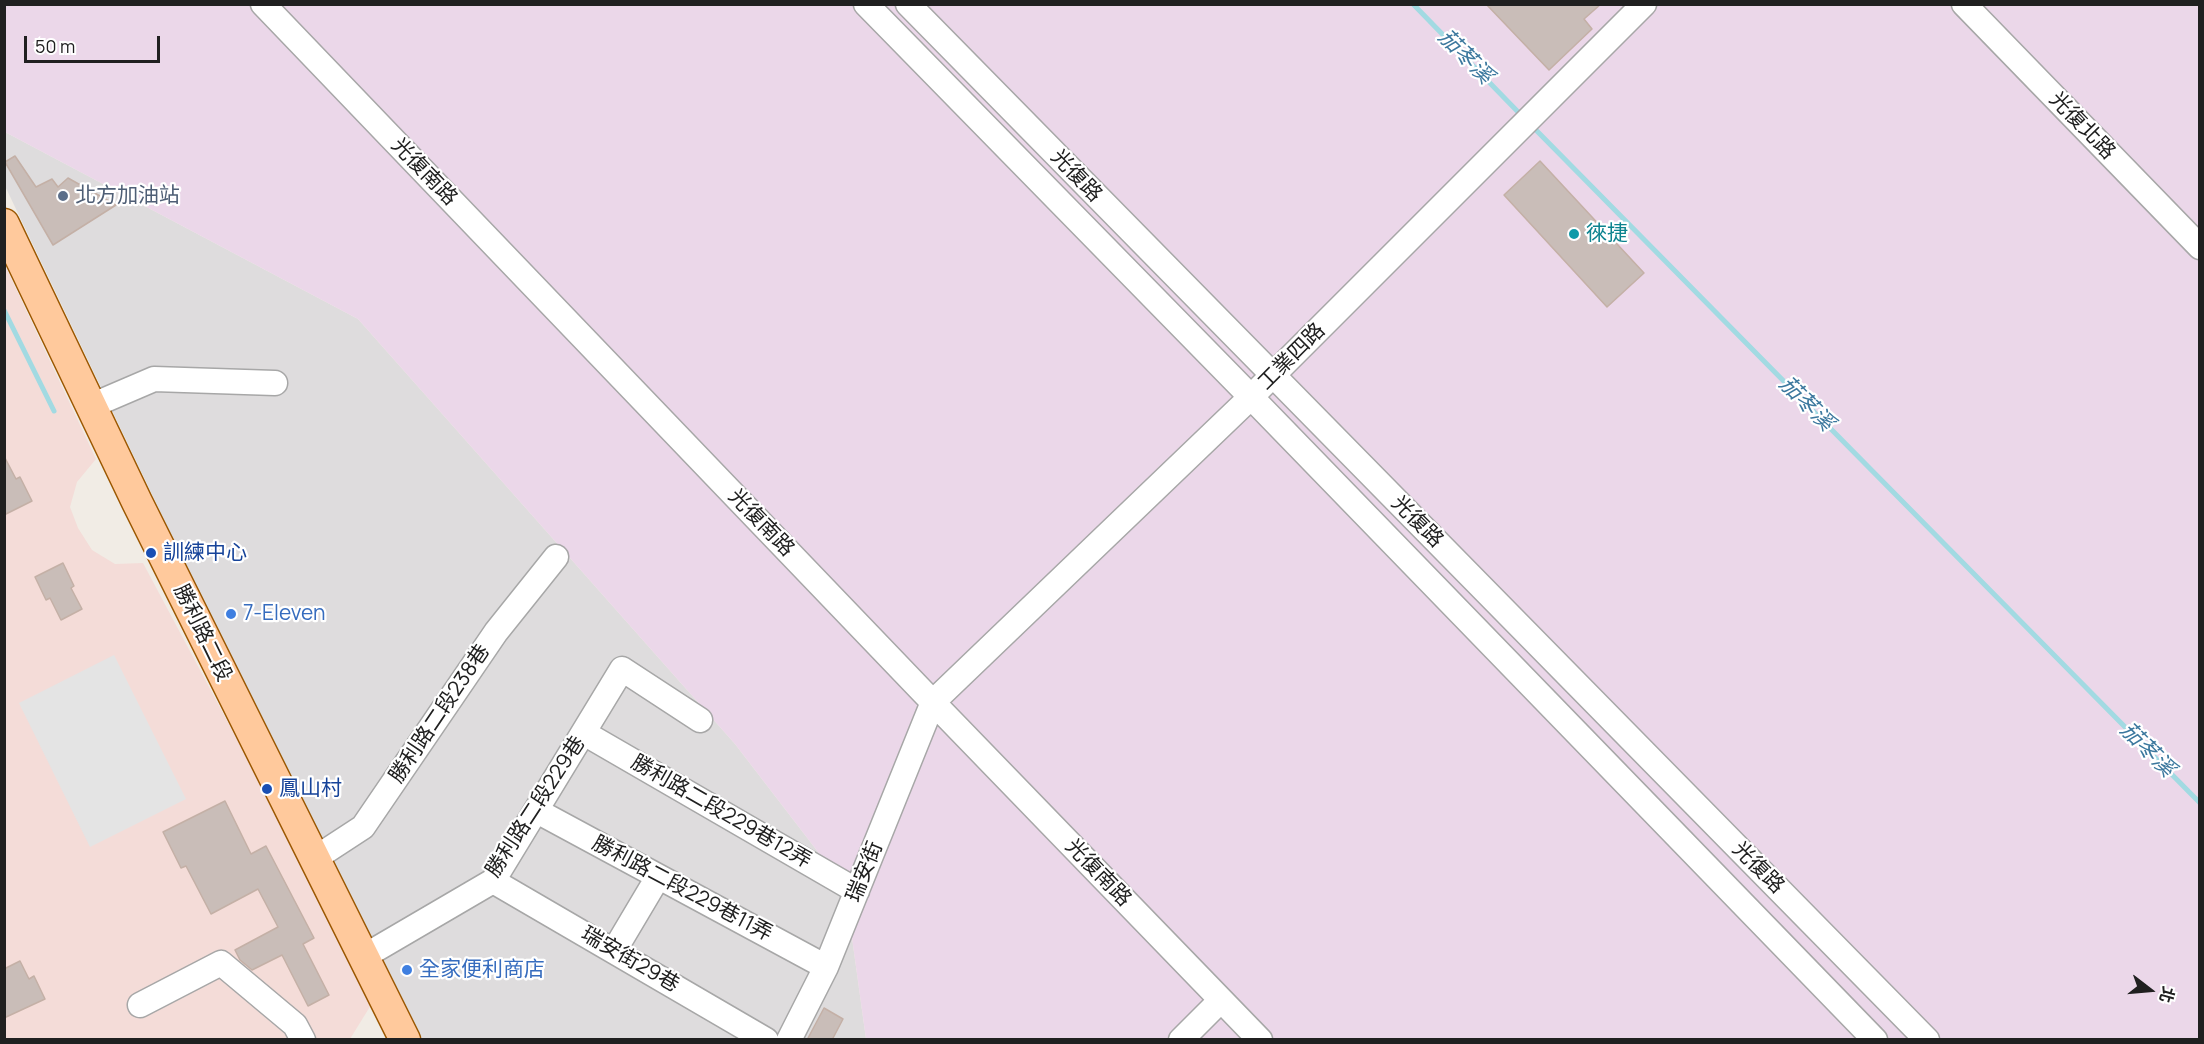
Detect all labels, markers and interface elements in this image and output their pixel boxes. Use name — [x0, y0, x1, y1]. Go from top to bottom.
scale bar — [27, 24, 164, 62]
water label: 茄苳溪 — [1432, 24, 1498, 90]
text: 50 m — [35, 34, 75, 58]
street label: 光復北路 — [2044, 87, 2120, 165]
street label: 光復南路 — [386, 133, 462, 211]
street label: 光復路 — [1045, 145, 1107, 207]
place label: 北方加油站 — [75, 183, 180, 209]
marker: 北方加油站 — [56, 189, 70, 203]
place label: 徠捷 — [1586, 221, 1628, 247]
marker: 徠捷 — [1567, 227, 1581, 241]
street label: 工業四路 — [1253, 318, 1331, 396]
water label: 茄苳溪 — [1773, 371, 1839, 437]
street label: 光復南路 — [723, 484, 799, 562]
street label: 光復路 — [1386, 491, 1448, 553]
place label: 訓練中心 — [163, 540, 247, 566]
marker: 訓練中心 — [144, 546, 158, 560]
street label: 勝利路二段 — [168, 580, 236, 686]
place label: 7-Eleven — [243, 601, 325, 627]
marker: 7-Eleven — [224, 607, 238, 621]
street label: 勝利路二段238巷 — [384, 640, 496, 788]
water label: 茄苳溪 — [2114, 717, 2180, 783]
street label: 勝利路二段229巷 — [481, 732, 591, 882]
street label: 勝利路二段229巷12弄 — [626, 750, 816, 874]
place label: 鳳山村 — [279, 776, 342, 802]
marker: 鳳山村 — [260, 782, 274, 796]
street label: 勝利路二段229巷11弄 — [588, 831, 776, 947]
street label: 光復南路 — [1060, 834, 1136, 912]
street label: 光復路 — [1727, 837, 1789, 899]
street label: 瑞安街 — [842, 838, 888, 906]
street label: 瑞安街29巷 — [577, 922, 683, 998]
place label: 全家便利商店 — [419, 957, 545, 983]
north arrow — [2120, 960, 2180, 1020]
marker: 全家便利商店 — [400, 963, 414, 977]
text: 北 — [2155, 984, 2180, 1006]

